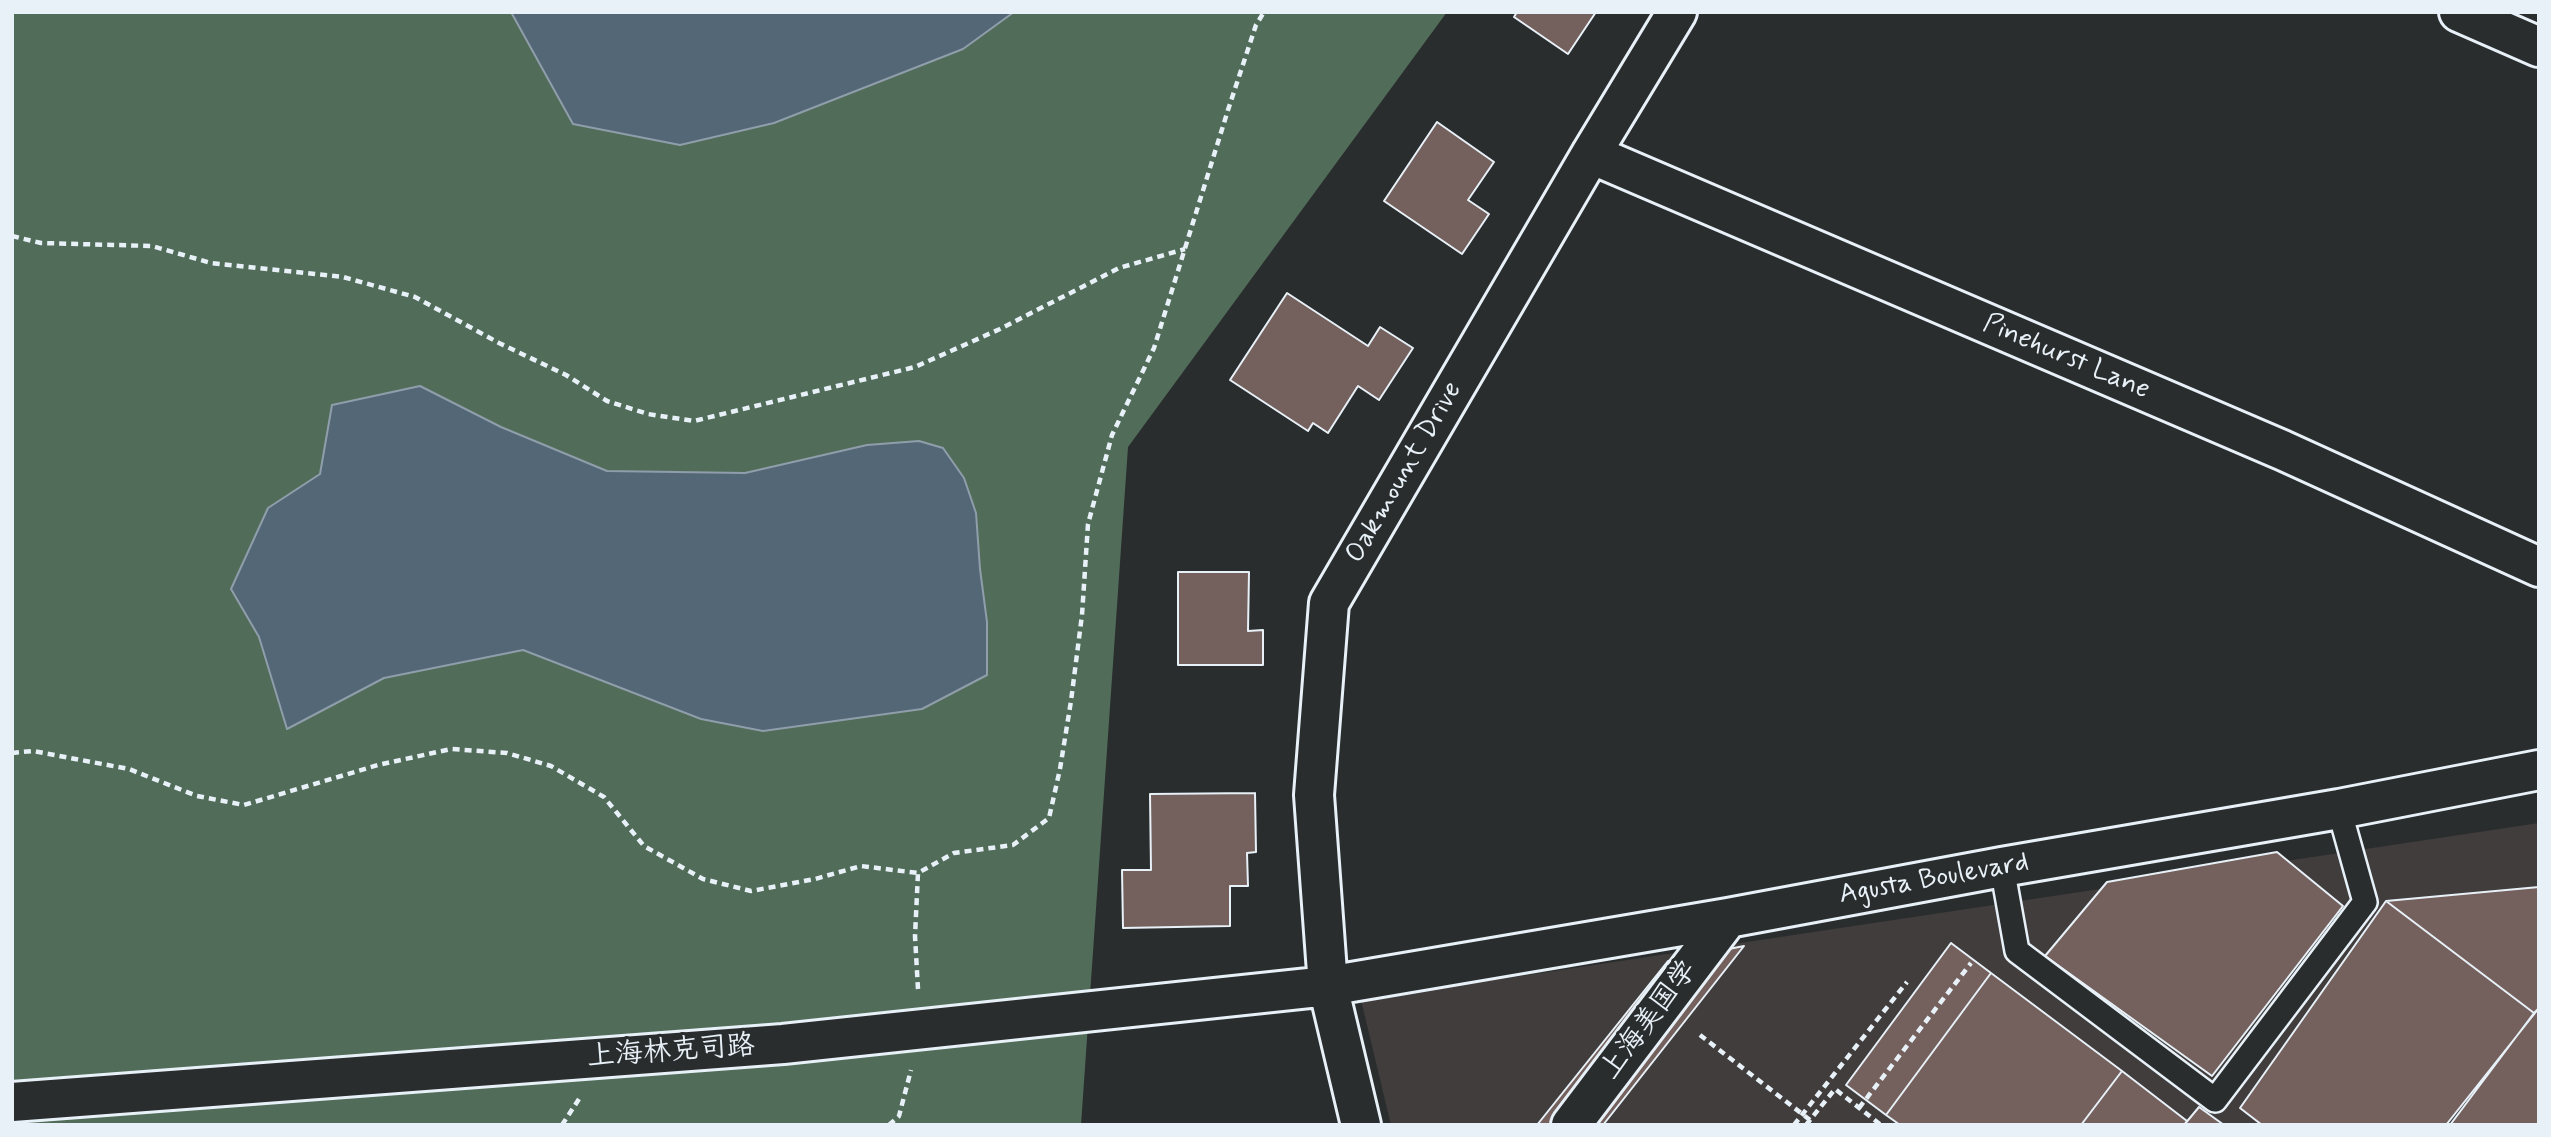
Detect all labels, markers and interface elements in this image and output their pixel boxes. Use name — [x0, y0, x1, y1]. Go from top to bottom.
street label: Pinehurst Lane — [1977, 308, 2155, 408]
street label: Oakmount Drive — [1339, 376, 1471, 570]
street label: Agusta Boulevard — [1836, 847, 2032, 913]
street label: 上海美国学 — [1594, 955, 1706, 1087]
street label: 上海林克司路 — [586, 1030, 756, 1076]

